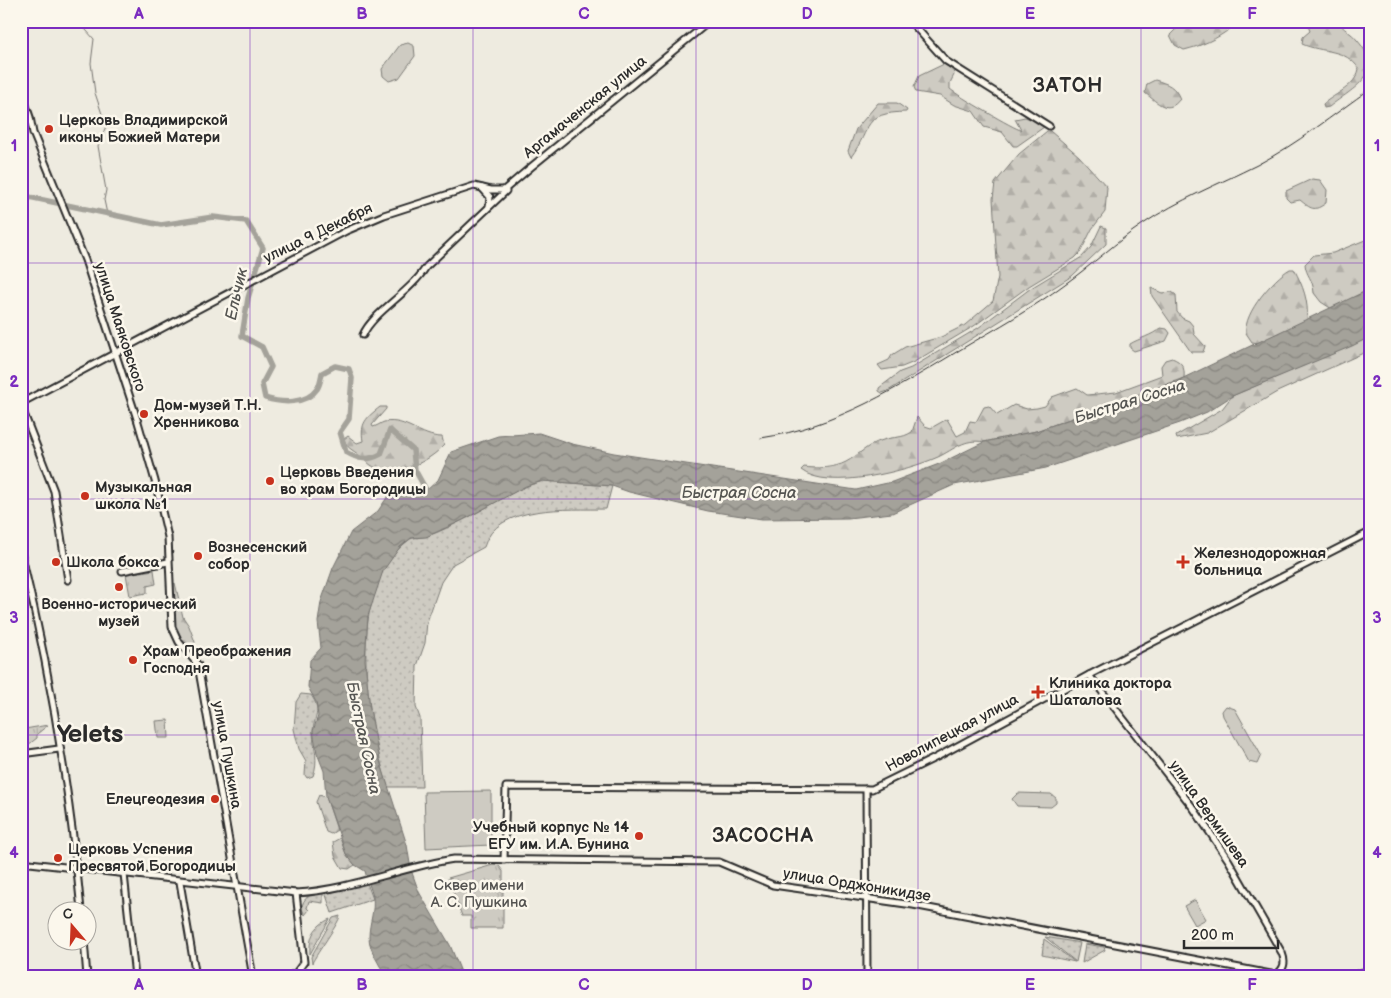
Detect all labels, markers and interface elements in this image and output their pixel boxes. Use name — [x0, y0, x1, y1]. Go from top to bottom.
text: A — [133, 5, 144, 24]
text: B — [356, 5, 368, 24]
text: C — [578, 5, 590, 24]
text: D — [801, 5, 813, 24]
text: E — [1025, 5, 1035, 24]
text: F — [1247, 5, 1257, 24]
street label: Аргамаченская улица — [519, 51, 651, 163]
district label: ЗАТОН — [1033, 74, 1103, 98]
place label: Церковь Владимирской иконы Божией Матери — [59, 111, 228, 147]
marker: Церковь Владимирской иконы Божией Матери — [43, 123, 55, 135]
text: 1 — [11, 137, 17, 156]
text: 1 — [1374, 137, 1380, 156]
street label: улица 9 Декабря — [260, 198, 376, 268]
street label: улица Маяковского — [90, 260, 150, 394]
water label: Ельчик — [222, 265, 252, 322]
text: 2 — [9, 373, 19, 392]
text: 2 — [1372, 373, 1382, 392]
water label: Быстрая Сосна — [1072, 376, 1188, 428]
place label: Дом-музей Т.Н. Хренникова — [153, 396, 261, 432]
marker: Дом-музей Т.Н. Хренникова — [138, 408, 150, 420]
place label: Церковь Введения во храм Богородицы — [280, 463, 426, 499]
marker: Церковь Введения во храм Богородицы — [264, 475, 276, 487]
place label: Музыкальная школа №1 — [95, 478, 192, 514]
water label: Быстрая Сосна — [681, 484, 797, 503]
marker: Музыкальная школа №1 — [79, 490, 91, 502]
place label: Вознесенский собор — [208, 538, 307, 574]
place label: Железнодорожная больница — [1194, 544, 1326, 580]
marker: Вознесенский собор — [192, 550, 204, 562]
place label: Школа бокса — [66, 553, 160, 572]
marker: Железнодорожная больница — [1176, 555, 1190, 569]
marker: Школа бокса — [50, 556, 62, 568]
marker: Военно-исторический музей — [113, 581, 125, 593]
place label: Военно-исторический музей — [41, 595, 197, 631]
text: 3 — [9, 609, 19, 628]
text: 3 — [1372, 609, 1382, 628]
place label: Храм Преображения Господня — [142, 642, 292, 678]
marker: Храм Преображения Господня — [127, 654, 139, 666]
place label: Клиника доктора Шаталова — [1049, 674, 1172, 710]
water label: Быстрая Сосна — [342, 680, 384, 796]
marker: Клиника доктора Шаталова — [1031, 685, 1045, 699]
street label: Новолипецкая улица — [882, 690, 1022, 776]
street label: улица Пушкина — [208, 700, 246, 810]
district label: Yelets — [57, 719, 123, 750]
street label: улица Вермишева — [1165, 757, 1253, 871]
place label: Елецгеодезия — [106, 790, 205, 809]
marker: Елецгеодезия — [209, 793, 221, 805]
place label: Учебный корпус № 14 ЕГУ им. И.А. Бунина — [473, 818, 629, 854]
district label: ЗАСОСНА — [712, 824, 814, 848]
marker: Учебный корпус № 14 ЕГУ им. И.А. Бунина — [633, 830, 645, 842]
place label: Церковь Успения Пресвятой Богородицы — [68, 840, 236, 876]
text: 4 — [9, 844, 19, 863]
text: 4 — [1372, 844, 1382, 863]
marker: Церковь Успения Пресвятой Богородицы — [52, 852, 64, 864]
street label: улица Орджоникидзе — [782, 864, 932, 906]
park label: Сквер имени А. С. Пушкина — [430, 876, 527, 912]
north arrow — [48, 900, 98, 950]
text: С — [61, 904, 76, 924]
scale bar — [1184, 918, 1277, 950]
text: 200 m — [1191, 926, 1234, 945]
text: A — [133, 976, 144, 995]
text: B — [356, 976, 368, 995]
text: C — [578, 976, 590, 995]
text: D — [801, 976, 813, 995]
text: E — [1025, 976, 1035, 995]
text: F — [1247, 976, 1257, 995]

